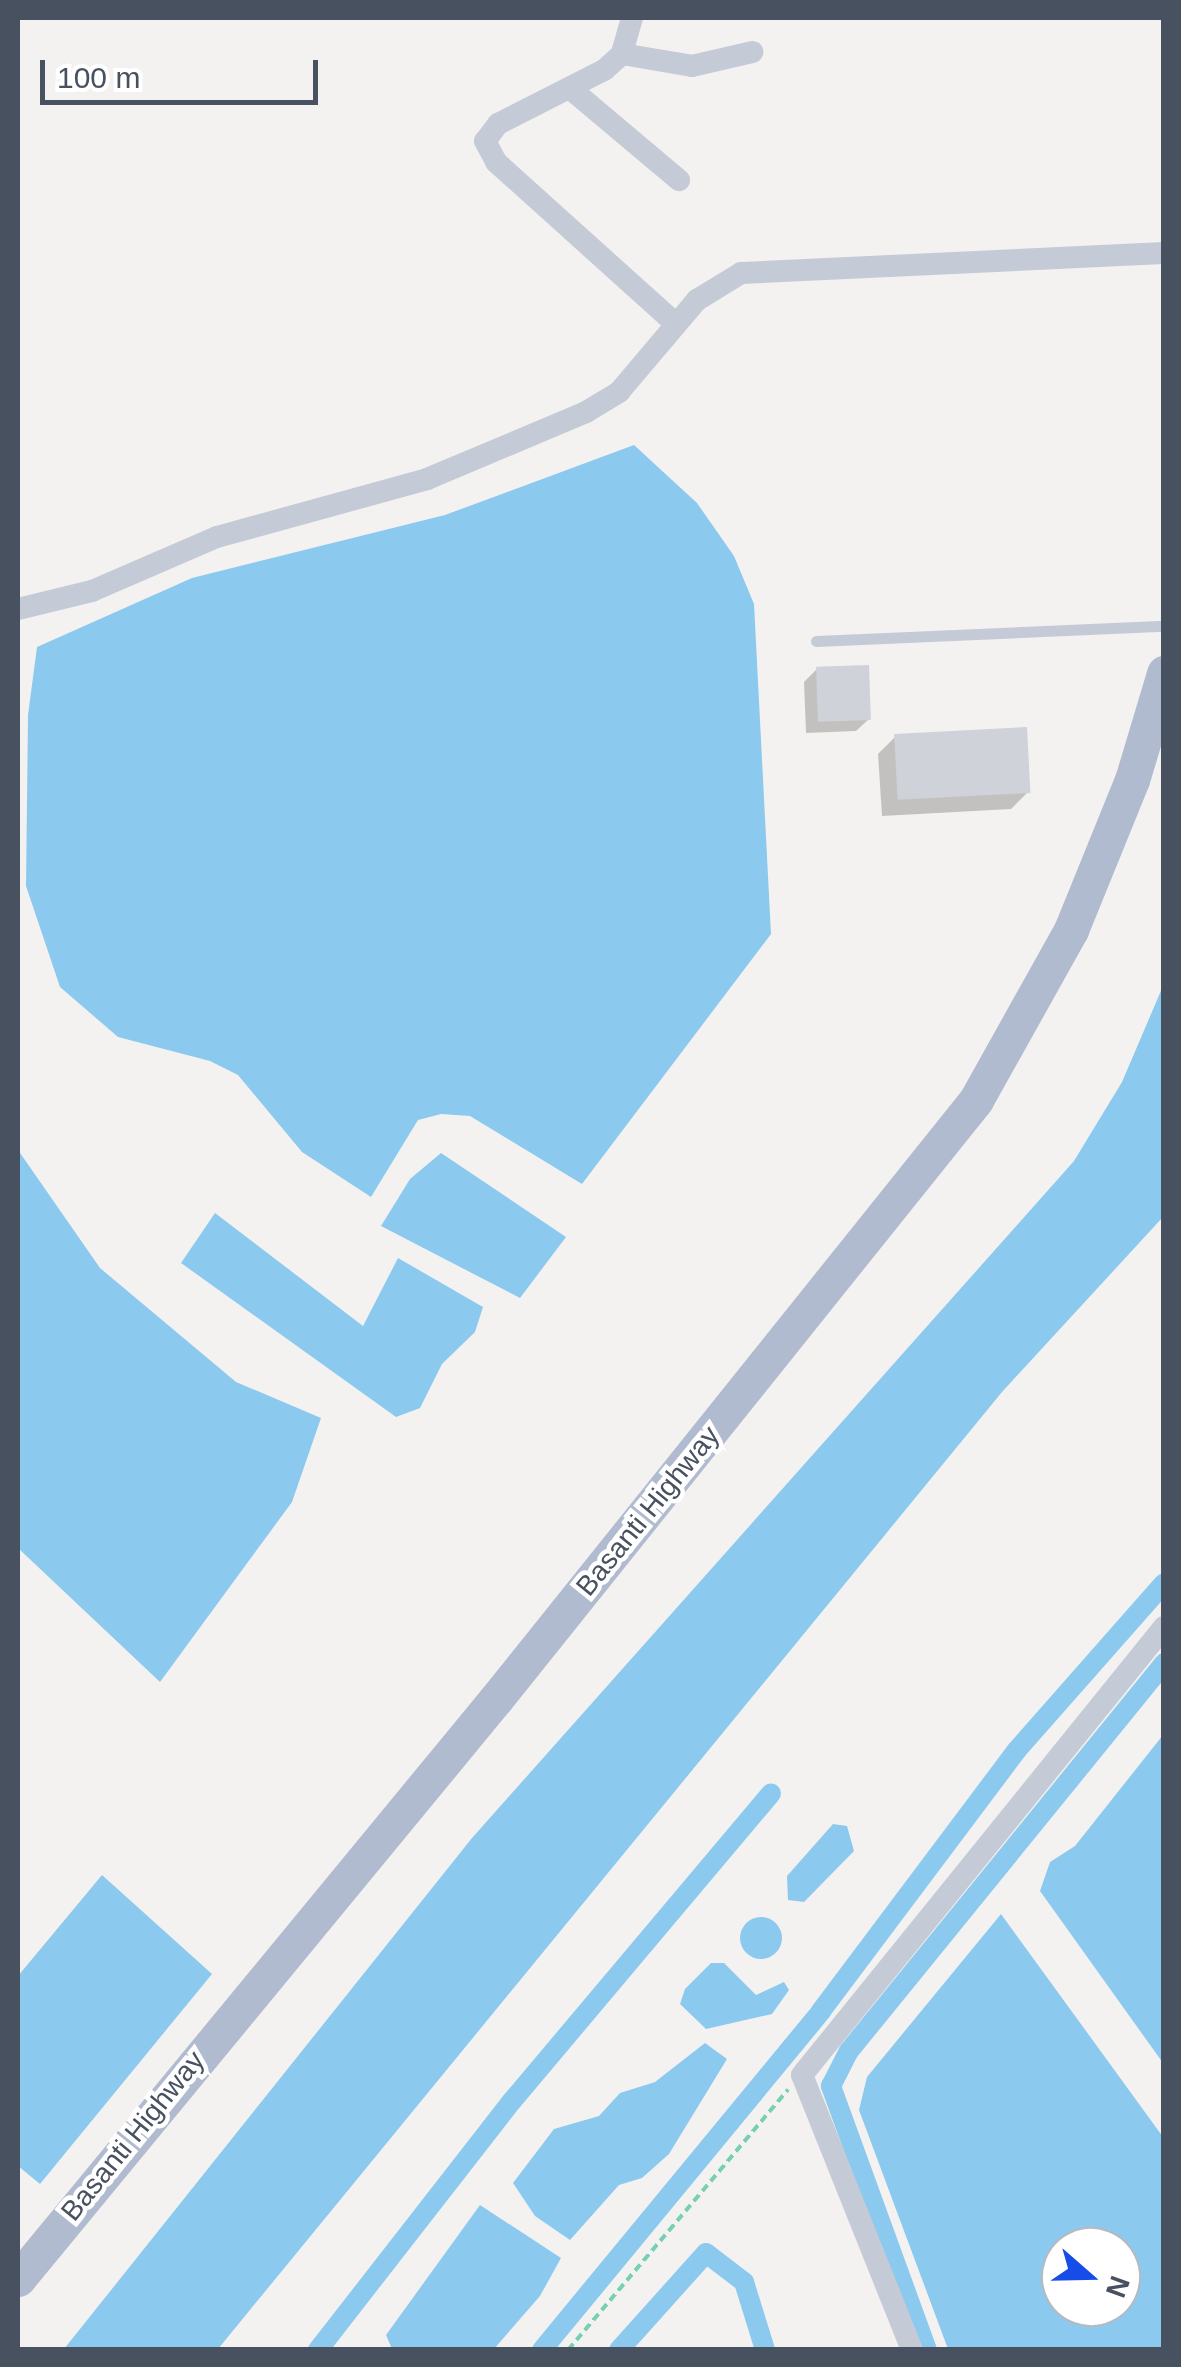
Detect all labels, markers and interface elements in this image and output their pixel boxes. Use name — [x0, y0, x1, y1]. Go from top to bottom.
scale bar — [45, 40, 322, 102]
text: 100 m — [57, 61, 140, 94]
street label: Basanti Highway — [569, 1419, 727, 1603]
street label: Basanti Highway — [54, 2044, 212, 2228]
north arrow — [1041, 2227, 1141, 2327]
text: N — [1100, 2272, 1136, 2302]

